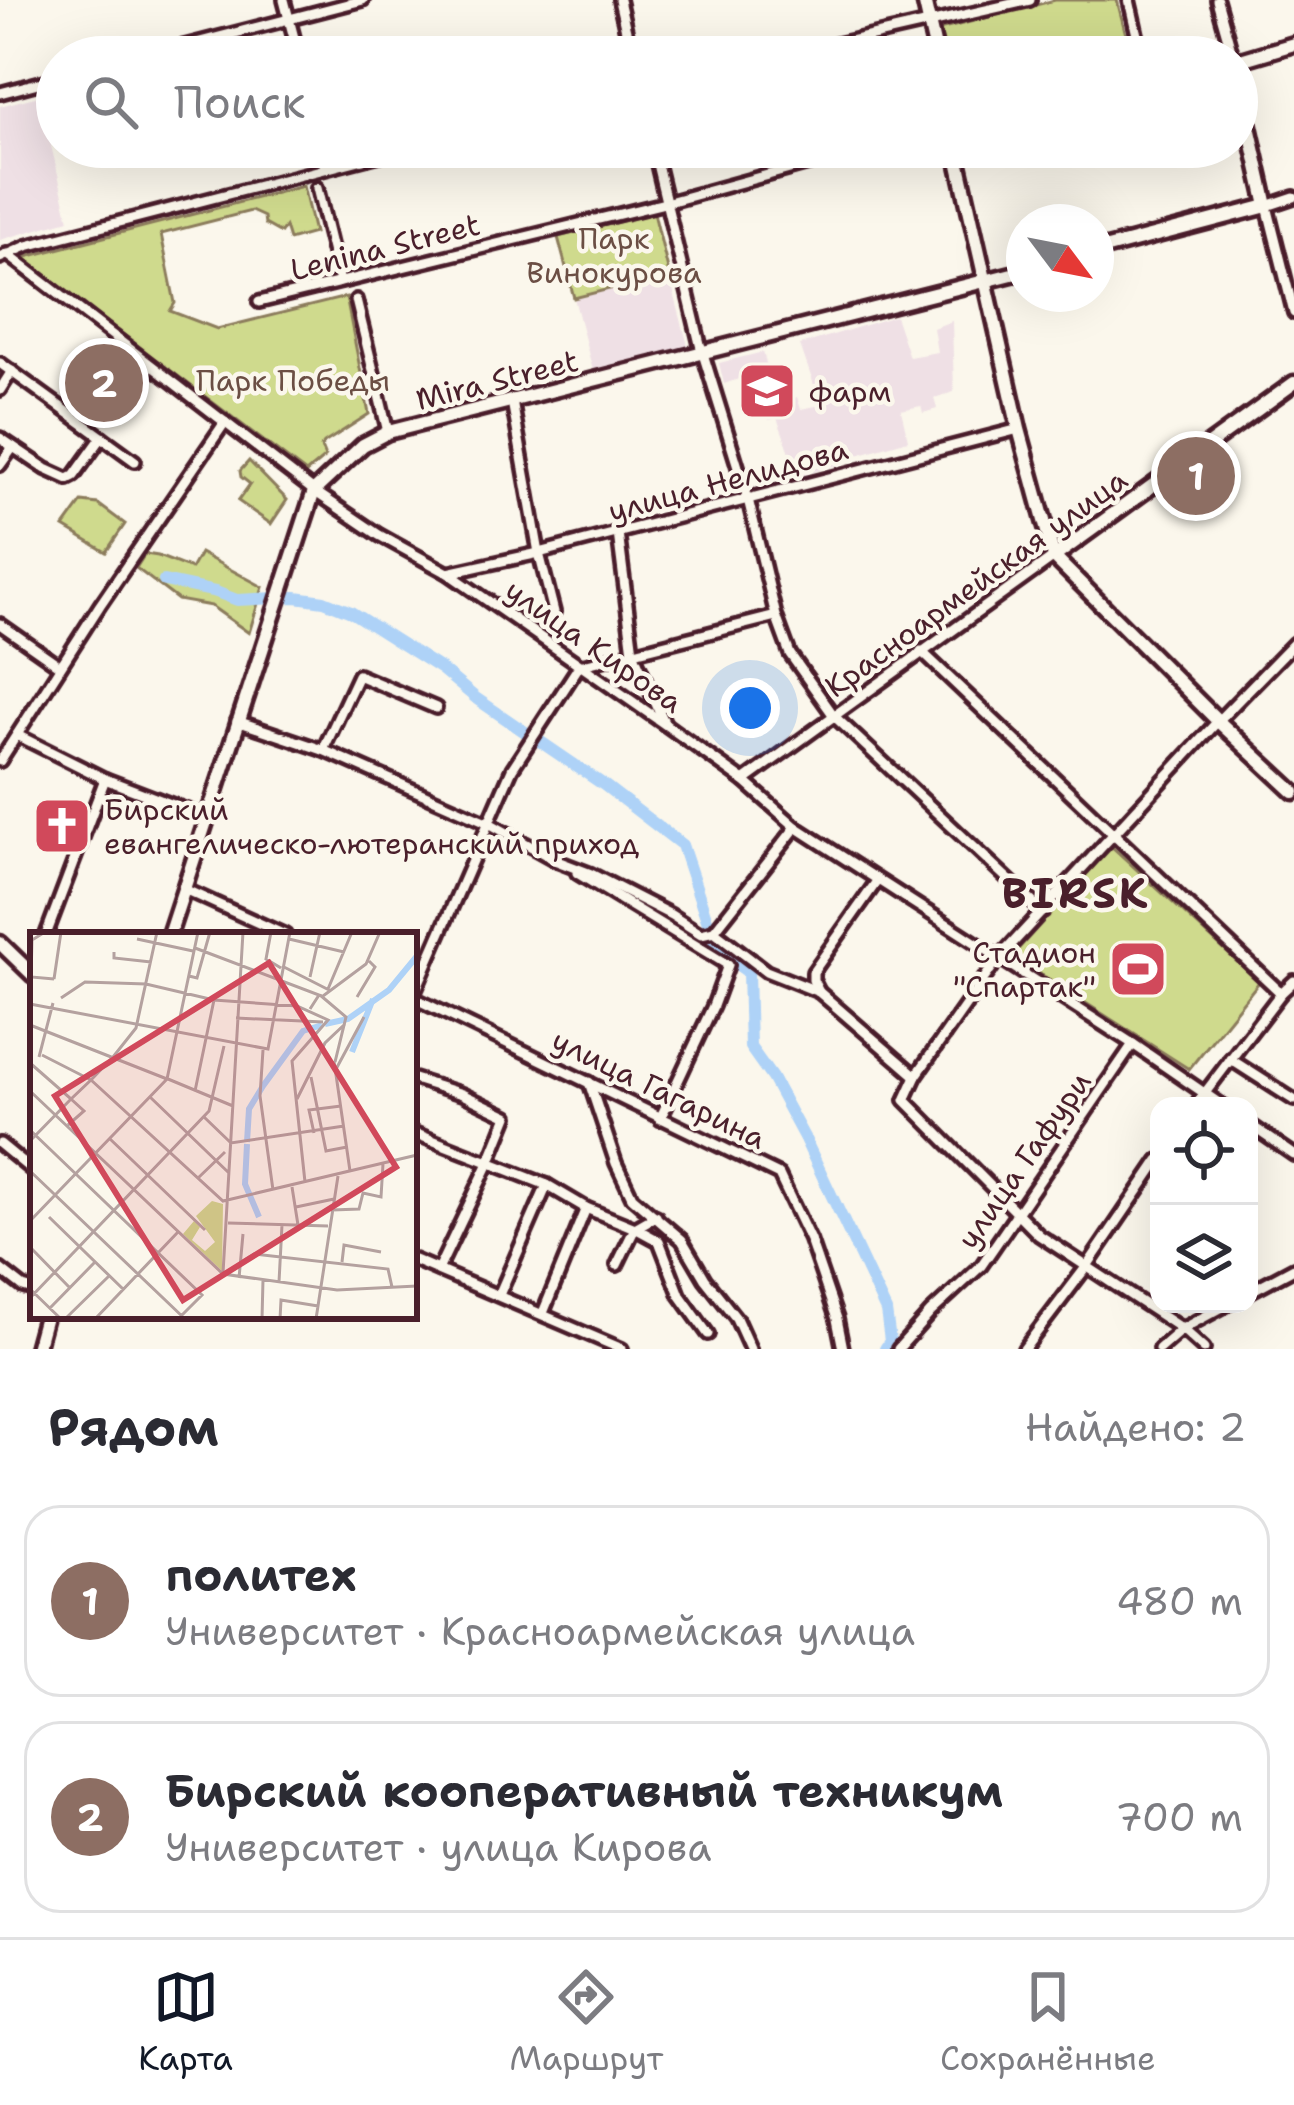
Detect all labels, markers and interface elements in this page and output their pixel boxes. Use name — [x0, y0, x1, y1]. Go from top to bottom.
search box — [36, 36, 1258, 168]
icon: search — [78, 69, 144, 135]
text: Поиск — [174, 72, 305, 132]
street label: Lenina Street — [286, 204, 484, 290]
north arrow — [1006, 204, 1114, 312]
park label: Парк Винокурова — [526, 218, 702, 293]
pin: 2 — [65, 338, 143, 428]
street label: Mira Street — [412, 340, 582, 420]
park label: Парк Победы — [196, 360, 390, 401]
school or university icon: фарм — [736, 360, 798, 422]
place label: фарм — [809, 371, 891, 412]
street label: улица Нелидова — [604, 428, 853, 532]
pin: 1 — [1157, 431, 1235, 521]
street label: Красноармейская улица — [816, 459, 1136, 707]
street label: улица Кирова — [497, 569, 691, 723]
your location — [720, 678, 780, 738]
place label: Бирский евангелическо-лютеранский приход — [104, 789, 639, 864]
church icon: Бирский евангелическо-лютеранский приход — [31, 795, 93, 857]
district label: BIRSK — [1002, 865, 1151, 921]
inset map — [30, 932, 417, 1319]
place label: Стадион "Спартак" — [953, 932, 1096, 1007]
sports icon: Стадион "Спартак" — [1107, 938, 1169, 1000]
street label: улица Гагарина — [545, 1019, 773, 1159]
street label: улица Гафури — [948, 1063, 1100, 1257]
map controls — [1150, 1097, 1258, 1313]
button: locate — [1150, 1097, 1258, 1205]
button: layers — [1150, 1205, 1258, 1313]
text: Рядом — [48, 1393, 219, 1461]
text: Найдено: 2 — [1025, 1401, 1246, 1453]
text: политех — [165, 1545, 357, 1605]
text: 1 — [81, 1575, 99, 1627]
text: 480 m — [1116, 1575, 1243, 1627]
text: Университет · Красноармейская улица — [165, 1605, 915, 1657]
text: Бирский кооперативный техникум — [165, 1761, 1003, 1821]
text: 2 — [76, 1791, 104, 1843]
text: 700 m — [1115, 1791, 1243, 1843]
text: Университет · улица Кирова — [165, 1821, 712, 1873]
tab: Карта — [138, 1964, 233, 2081]
tab: Маршрут — [509, 1964, 663, 2081]
tab: Сохранённые — [940, 1964, 1156, 2081]

